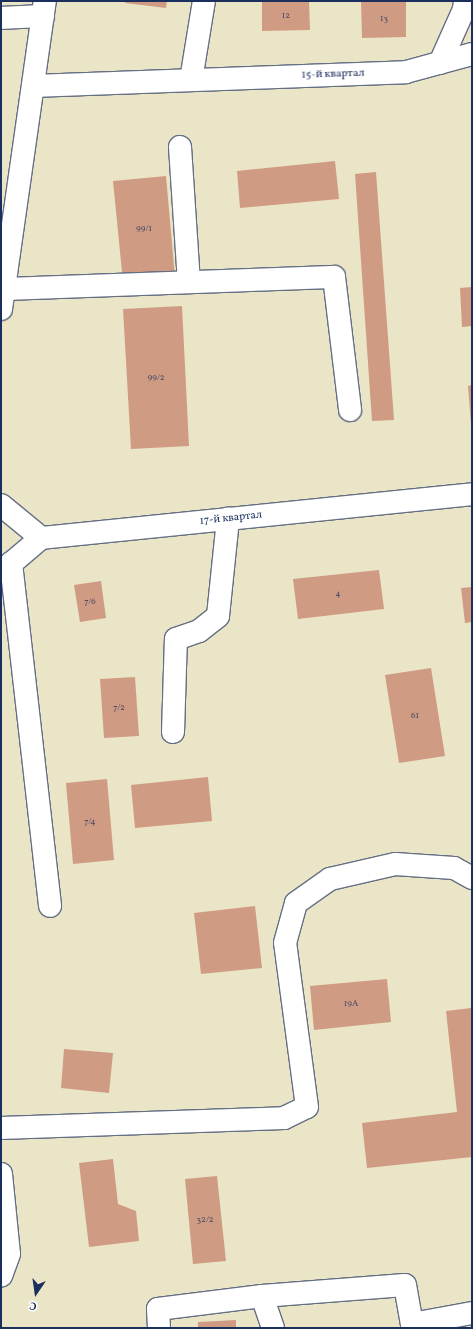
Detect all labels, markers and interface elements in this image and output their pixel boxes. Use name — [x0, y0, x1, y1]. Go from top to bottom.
house number: 12 — [282, 11, 290, 21]
house number: 13 — [380, 14, 388, 24]
street label: 15-й квартал — [301, 67, 365, 83]
house number: 99/1 — [136, 224, 152, 234]
house number: 99/2 — [147, 373, 165, 383]
street label: 17-й квартал — [199, 509, 263, 529]
house number: 4 — [335, 589, 341, 599]
house number: 7/6 — [84, 597, 96, 607]
house number: 7/2 — [113, 703, 125, 713]
house number: 61 — [411, 711, 419, 721]
house number: 7/4 — [84, 817, 96, 827]
house number: 19А — [344, 999, 358, 1009]
house number: 32/2 — [196, 1215, 214, 1225]
north arrow — [16, 1273, 56, 1313]
text: С — [28, 1297, 38, 1313]

